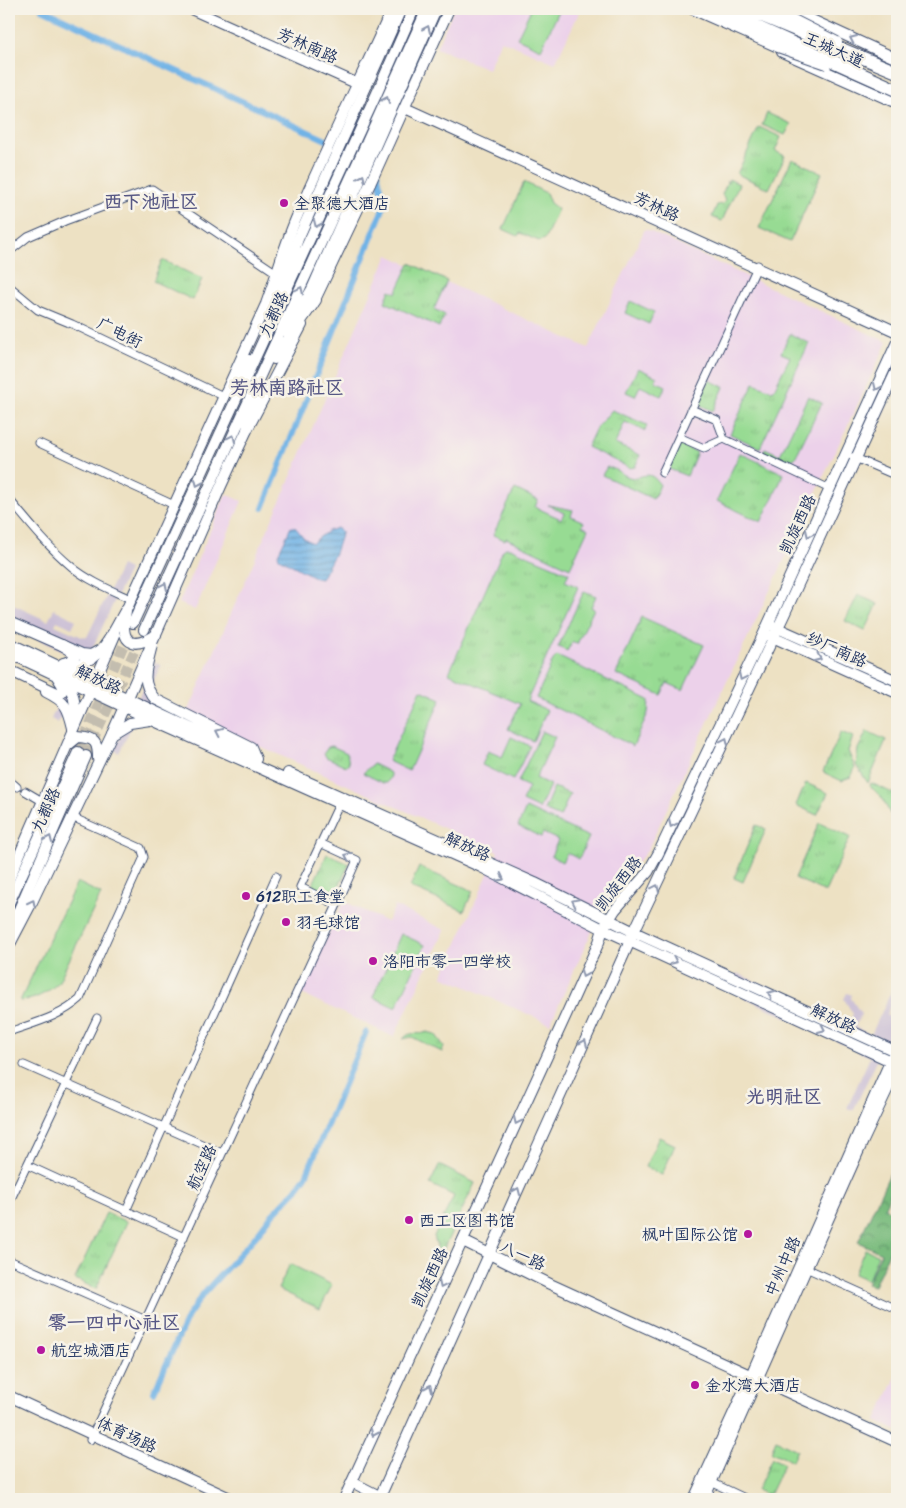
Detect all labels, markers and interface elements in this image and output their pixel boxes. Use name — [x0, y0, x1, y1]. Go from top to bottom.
street label: 芳林南路 — [273, 19, 343, 72]
street label: 王城大道 — [799, 23, 869, 76]
one-way arrow — [421, 25, 432, 34]
one-way arrow — [849, 35, 858, 45]
one-way arrow — [380, 96, 391, 105]
one-way arrow — [355, 174, 366, 183]
street label: 芳林路 — [629, 183, 685, 230]
district label: 西下池社区 — [103, 185, 199, 218]
place label: 全聚德大酒店 — [294, 189, 390, 218]
marker: 全聚德大酒店 — [278, 197, 290, 209]
one-way arrow — [312, 219, 323, 228]
street label: 九都路 — [250, 286, 297, 342]
one-way arrow — [294, 286, 304, 295]
street label: 广电街 — [92, 309, 148, 356]
district label: 芳林南路社区 — [230, 371, 344, 404]
one-way arrow — [873, 381, 883, 390]
one-way arrow — [225, 434, 236, 443]
one-way arrow — [194, 478, 205, 487]
street label: 凯旋西路 — [771, 489, 824, 559]
one-way arrow — [805, 529, 815, 538]
one-way arrow — [158, 582, 169, 591]
street label: 纱厂南路 — [802, 623, 872, 676]
one-way arrow — [813, 651, 822, 662]
street label: 解放路 — [71, 656, 127, 703]
one-way arrow — [738, 672, 748, 681]
one-way arrow — [215, 728, 224, 738]
one-way arrow — [719, 737, 729, 746]
street label: 九都路 — [22, 782, 68, 838]
one-way arrow — [668, 819, 678, 828]
street label: 解放路 — [440, 823, 496, 869]
one-way arrow — [43, 835, 53, 844]
street label: 凯旋西路 — [587, 849, 650, 917]
one-way arrow — [344, 852, 353, 862]
one-way arrow — [496, 872, 505, 882]
place label: 612职工食堂 — [256, 882, 345, 911]
one-way arrow — [649, 884, 660, 893]
marker: 612职工食堂 — [240, 890, 252, 902]
one-way arrow — [571, 898, 580, 908]
one-way arrow — [26, 899, 36, 908]
place label: 羽毛球馆 — [296, 908, 360, 937]
marker: 羽毛球馆 — [280, 916, 292, 928]
place label: 洛阳市零一四学校 — [383, 947, 511, 976]
marker: 洛阳市零一四学校 — [367, 955, 379, 967]
one-way arrow — [669, 955, 678, 966]
one-way arrow — [580, 969, 591, 978]
one-way arrow — [767, 990, 776, 1000]
street label: 解放路 — [806, 995, 862, 1042]
one-way arrow — [817, 1023, 826, 1033]
one-way arrow — [577, 1039, 588, 1048]
district label: 光明社区 — [746, 1080, 822, 1113]
one-way arrow — [512, 1116, 523, 1125]
street label: 航空路 — [178, 1139, 225, 1195]
one-way arrow — [511, 1187, 522, 1196]
place label: 西工区图书馆 — [419, 1206, 515, 1235]
marker: 西工区图书馆 — [403, 1214, 415, 1226]
place label: 枫叶国际公馆 — [642, 1220, 738, 1249]
marker: 枫叶国际公馆 — [742, 1228, 754, 1240]
street label: 中州中路 — [756, 1231, 809, 1301]
street label: 八一路 — [495, 1232, 551, 1279]
street label: 凯旋西路 — [403, 1242, 456, 1312]
one-way arrow — [438, 1280, 448, 1289]
district label: 零一四中心社区 — [47, 1306, 181, 1339]
place label: 航空城酒店 — [51, 1336, 131, 1365]
marker: 航空城酒店 — [35, 1344, 47, 1356]
place label: 金水湾大酒店 — [705, 1371, 801, 1400]
marker: 金水湾大酒店 — [689, 1379, 701, 1391]
one-way arrow — [423, 1384, 433, 1393]
street label: 体育场路 — [92, 1408, 162, 1461]
one-way arrow — [370, 1428, 380, 1437]

